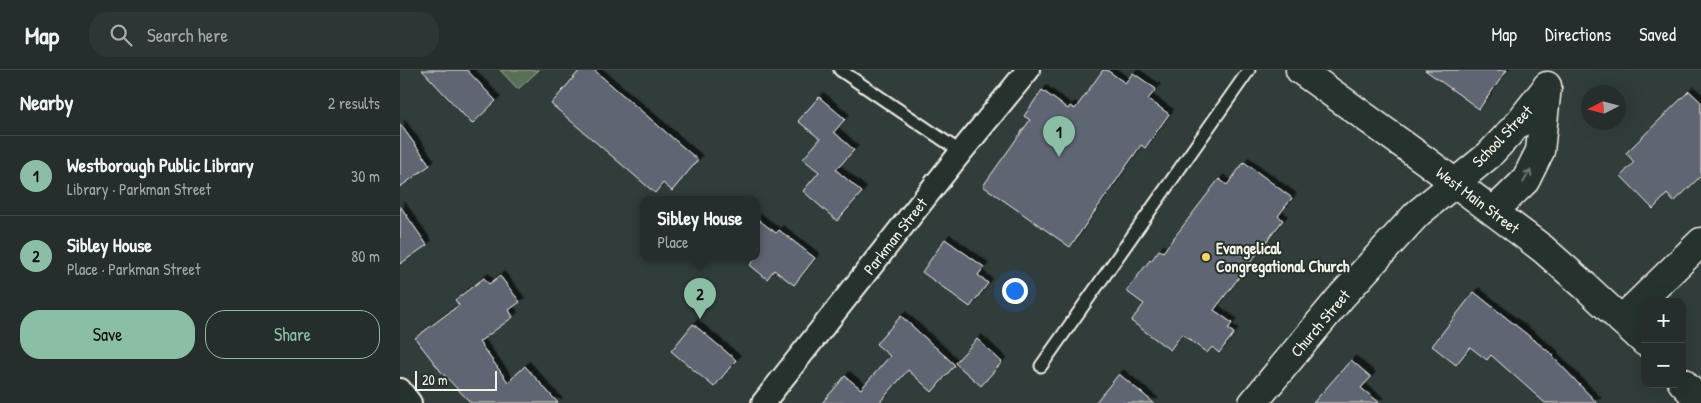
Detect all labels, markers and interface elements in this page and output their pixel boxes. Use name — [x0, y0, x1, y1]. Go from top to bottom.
search box — [89, 12, 439, 57]
text: Map — [25, 19, 59, 51]
icon: search — [107, 21, 135, 49]
text: Search here — [147, 22, 228, 48]
text: Map — [1492, 22, 1517, 47]
text: Directions — [1545, 22, 1611, 47]
text: Saved — [1639, 22, 1676, 47]
north arrow — [1581, 85, 1626, 130]
text: Nearby — [20, 88, 73, 117]
text: 2 results — [328, 92, 380, 114]
street label: School Street — [1467, 100, 1537, 172]
pin: 1 — [1043, 116, 1075, 157]
text: Westborough Public Library — [67, 152, 254, 178]
street label: West Main Street — [1432, 161, 1525, 239]
text: 1 — [33, 165, 39, 187]
text: 30 m — [351, 165, 380, 187]
one-way arrow — [1522, 169, 1532, 183]
text: Library · Parkman Street — [67, 178, 211, 200]
street label: Parkman Street — [858, 193, 932, 279]
popup — [640, 196, 760, 261]
text: Sibley House — [658, 205, 742, 231]
text: Place — [658, 231, 688, 253]
text: Sibley House — [67, 232, 152, 258]
place label: Evangelical Congregational Church — [1216, 237, 1350, 278]
text: 2 — [32, 245, 40, 267]
text: 80 m — [351, 245, 380, 267]
marker: Evangelical Congregational Church — [1200, 251, 1212, 263]
text: Place · Parkman Street — [67, 258, 200, 280]
pin: 2 — [684, 278, 716, 319]
your location — [1002, 278, 1028, 304]
street label: Church Street — [1285, 284, 1355, 361]
map controls — [1641, 298, 1686, 388]
button: + — [1641, 298, 1686, 343]
button: Save — [20, 310, 195, 359]
button: Share — [205, 310, 380, 359]
button: − — [1641, 343, 1686, 388]
scale bar — [415, 368, 498, 391]
text: 20 m — [422, 370, 448, 389]

